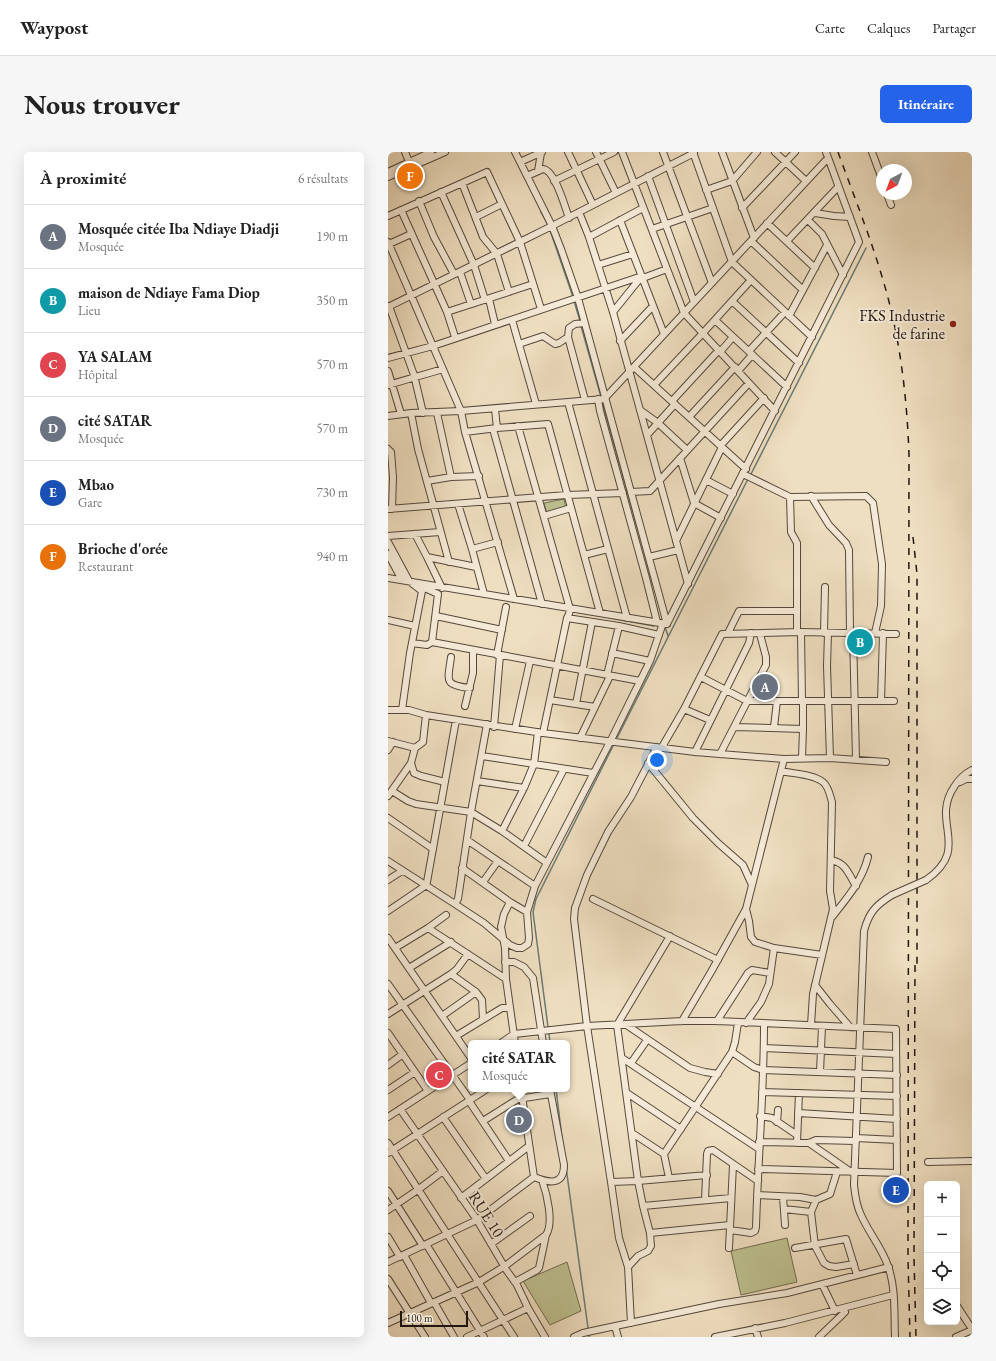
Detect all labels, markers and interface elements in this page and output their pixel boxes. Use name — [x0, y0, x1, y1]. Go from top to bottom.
text: Waypost — [20, 15, 88, 40]
text: Carte — [815, 19, 845, 37]
text: Calques — [867, 19, 911, 37]
text: Partager — [933, 19, 976, 37]
button: Itinéraire — [880, 85, 972, 123]
text: Nous trouver — [24, 86, 180, 122]
pin: F — [397, 161, 423, 191]
north arrow — [876, 164, 912, 200]
text: À proximité — [40, 167, 126, 189]
text: 6 résultats — [298, 170, 348, 187]
text: Mosquée citée Iba Ndiaye Diadji — [78, 219, 279, 238]
text: A — [48, 228, 58, 245]
text: 190 m — [317, 228, 348, 245]
text: Mosquée — [78, 238, 124, 255]
text: maison de Ndiaye Fama Diop — [78, 283, 260, 302]
text: B — [49, 292, 57, 309]
text: 350 m — [317, 292, 348, 309]
text: Lieu — [78, 302, 101, 319]
place label: FKS Industrie de farine — [859, 305, 945, 344]
marker: FKS Industrie de farine — [948, 319, 958, 329]
text: YA SALAM — [78, 347, 152, 366]
text: C — [48, 356, 58, 373]
text: 570 m — [317, 356, 348, 373]
text: Hôpital — [78, 366, 117, 383]
text: cité SATAR — [78, 411, 152, 430]
text: D — [48, 420, 58, 437]
text: 570 m — [317, 420, 348, 437]
text: Mosquée — [78, 430, 124, 447]
text: Mbao — [78, 475, 114, 494]
text: E — [49, 484, 57, 501]
text: 730 m — [317, 484, 348, 501]
text: Gare — [78, 494, 102, 511]
text: Brioche d'orée — [78, 539, 168, 558]
text: F — [49, 548, 57, 565]
text: 940 m — [317, 548, 348, 565]
text: Restaurant — [78, 558, 133, 575]
pin: B — [847, 627, 873, 657]
pin: A — [752, 672, 778, 702]
your location — [647, 750, 667, 770]
popup — [468, 1040, 570, 1092]
text: cité SATAR — [482, 1048, 556, 1067]
pin: C — [426, 1060, 452, 1090]
text: Mosquée — [482, 1067, 528, 1084]
pin: D — [506, 1105, 532, 1135]
pin: E — [883, 1175, 909, 1205]
map controls — [924, 1181, 960, 1325]
button: + — [924, 1181, 960, 1217]
street label: RUE 10 — [464, 1187, 509, 1242]
button: − — [924, 1217, 960, 1253]
button: locate — [924, 1253, 960, 1289]
button: layers — [924, 1289, 960, 1325]
scale bar — [400, 1309, 468, 1328]
text: 100 m — [406, 1311, 433, 1325]

